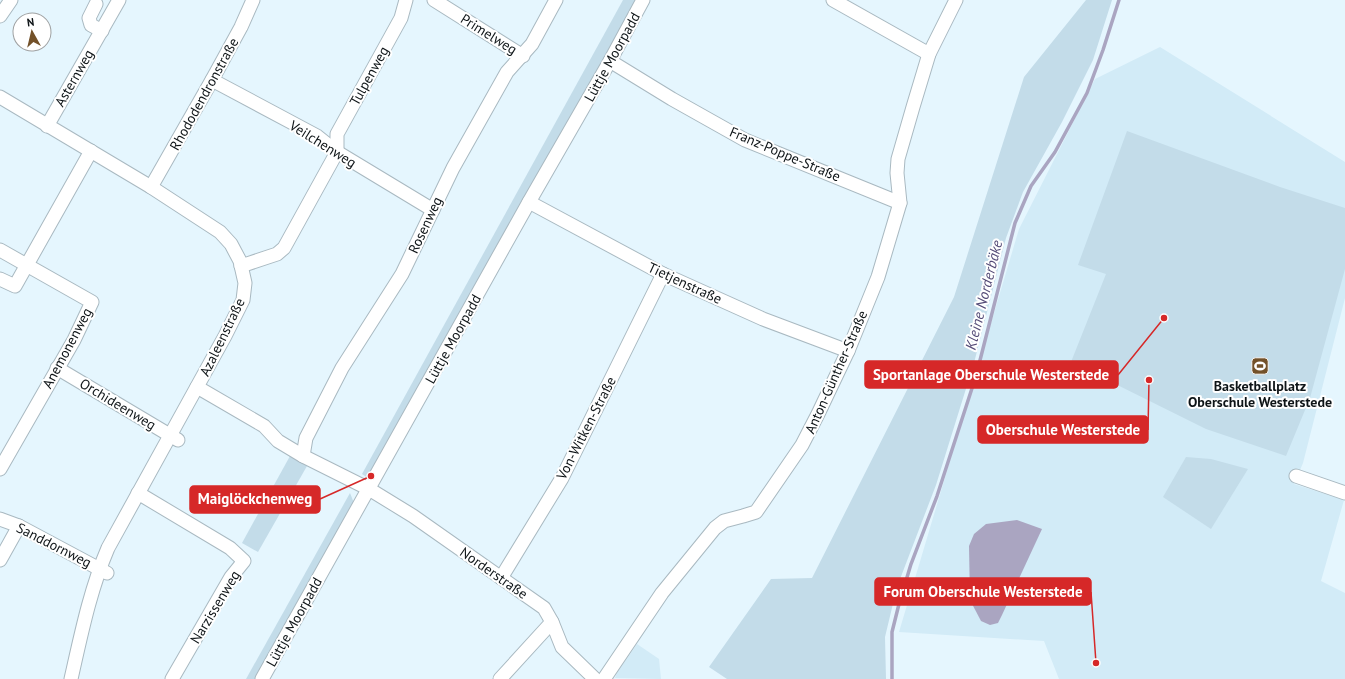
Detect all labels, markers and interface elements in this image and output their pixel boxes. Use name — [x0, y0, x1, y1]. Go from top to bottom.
street label: Lüttje Moorpadd — [580, 9, 644, 105]
street label: Primelweg — [458, 10, 520, 58]
north arrow — [12, 12, 52, 52]
text: N — [26, 15, 35, 30]
street label: Rhododendronstraße — [166, 35, 242, 153]
street label: Tulpenweg — [345, 43, 393, 109]
street label: Asternweg — [50, 46, 98, 110]
street label: Veilchenweg — [285, 116, 360, 172]
street label: Franz-Poppe-Straße — [727, 123, 843, 185]
street label: Rosenweg — [404, 194, 446, 256]
water label: Kleine Norderbäke — [961, 238, 1006, 352]
street label: Tietjenstraße — [645, 258, 725, 308]
street label: Lüttje Moorpadd — [421, 291, 485, 387]
street label: Azaleenstraße — [195, 295, 249, 379]
street label: Anemonenweg — [38, 305, 96, 391]
street label: Anton-Günther-Straße — [801, 308, 871, 436]
sports icon: Basketballplatz Oberschule Westerstede — [1250, 356, 1270, 376]
callout: Sportanlage Oberschule Westerstede — [865, 361, 1118, 388]
text: Sportanlage Oberschule Westerstede — [873, 365, 1109, 384]
street label: Orchideenweg — [77, 374, 159, 434]
street label: Von-Witken-Straße — [552, 374, 620, 483]
place label: Basketballplatz Oberschule Westerstede — [1188, 377, 1332, 411]
callout: Oberschule Westerstede — [978, 416, 1148, 443]
text: Oberschule Westerstede — [986, 420, 1141, 439]
callout: Maiglöckchenweg — [190, 486, 320, 513]
text: Maiglöckchenweg — [198, 489, 312, 508]
street label: Sanddornweg — [14, 518, 94, 572]
street label: Norderstraße — [457, 543, 531, 603]
street label: Narzissenweg — [186, 567, 244, 647]
street label: Lüttje Moorpadd — [262, 574, 326, 670]
callout: Forum Oberschule Westerstede — [875, 578, 1091, 605]
text: Forum Oberschule Westerstede — [883, 582, 1083, 601]

